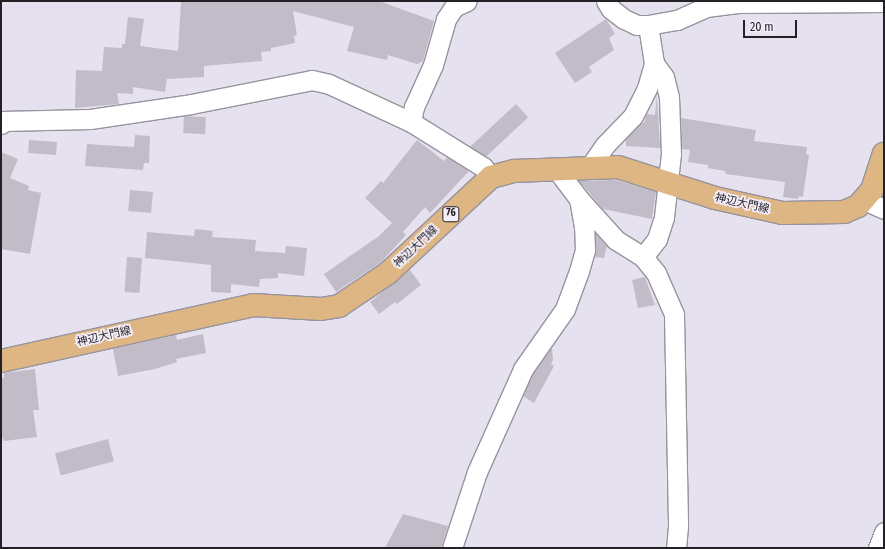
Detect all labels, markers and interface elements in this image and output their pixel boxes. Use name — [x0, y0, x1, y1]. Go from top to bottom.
scale bar — [745, 12, 799, 38]
text: 20 m — [750, 20, 774, 34]
street label: 神辺大門線 — [714, 191, 770, 217]
road number: 76 — [442, 206, 460, 222]
street label: 神辺大門線 — [391, 223, 441, 271]
street label: 神辺大門線 — [76, 324, 132, 350]

